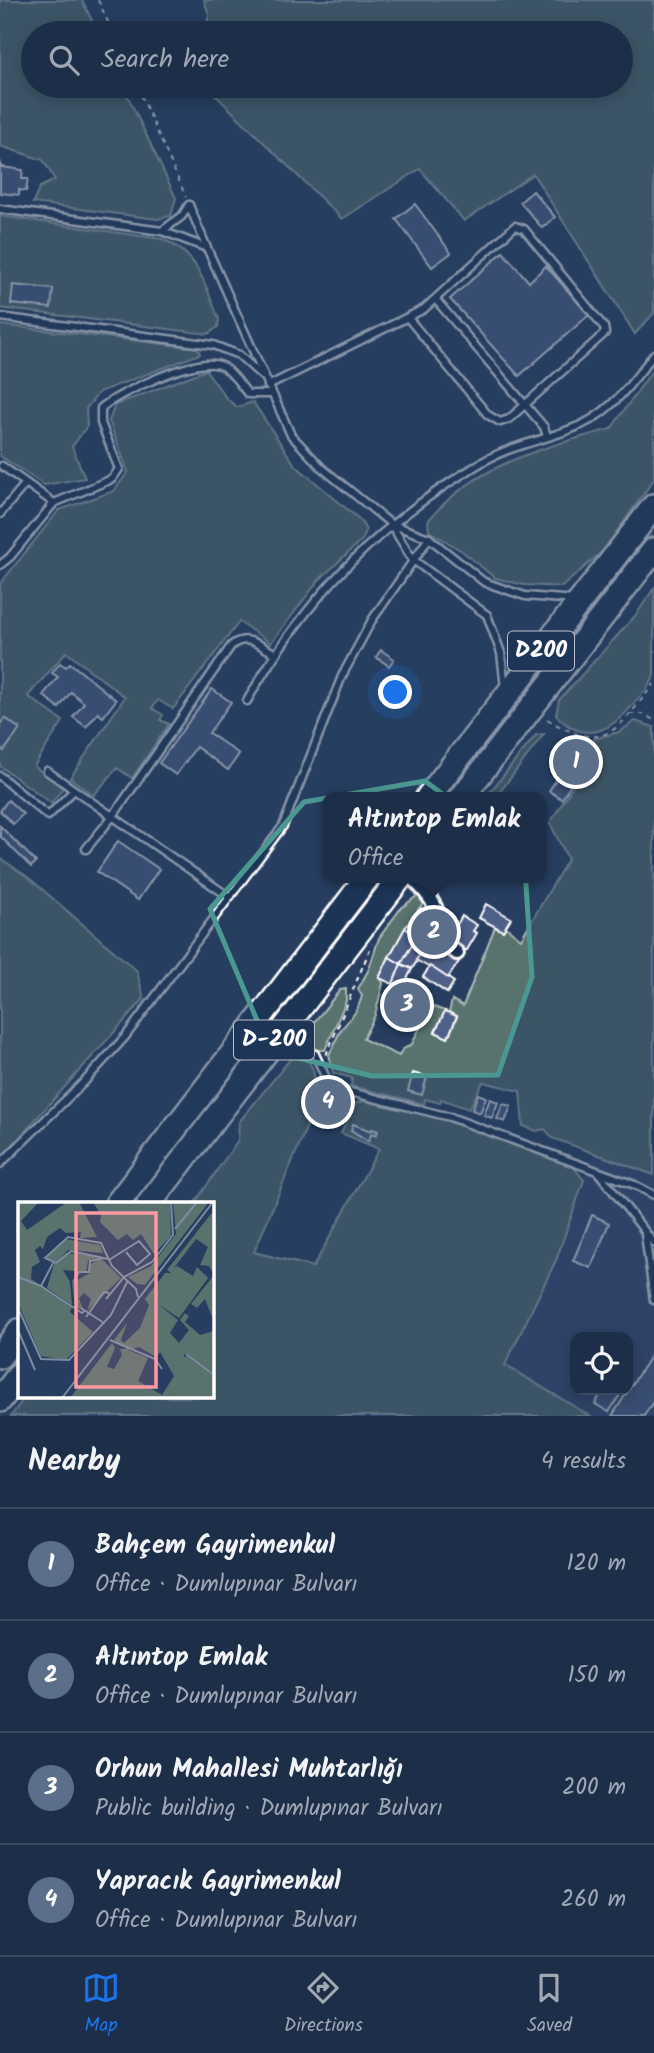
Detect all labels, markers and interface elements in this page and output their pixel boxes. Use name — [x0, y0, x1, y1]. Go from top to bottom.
search box — [21, 21, 633, 98]
text: Search here — [101, 39, 229, 81]
icon: search — [45, 41, 83, 79]
road number: D200 — [508, 632, 574, 670]
your location — [378, 675, 412, 709]
pin: 1 — [553, 736, 599, 788]
popup — [322, 792, 546, 883]
text: Altıntop Emlak — [348, 799, 520, 841]
text: Office — [348, 841, 403, 877]
pin: 2 — [411, 906, 457, 958]
pin: 3 — [384, 979, 430, 1031]
road number: D-200 — [234, 1021, 314, 1060]
pin: 4 — [305, 1076, 351, 1128]
inset map — [18, 1202, 214, 1398]
map controls — [570, 1332, 633, 1395]
button: locate — [570, 1332, 633, 1395]
text: Nearby — [28, 1438, 120, 1486]
text: 4 results — [541, 1444, 626, 1480]
text: Bahçem Gayrimenkul — [95, 1525, 335, 1567]
text: 1 — [48, 1546, 54, 1582]
text: 120 m — [566, 1546, 626, 1582]
text: Office · Dumlupınar Bulvarı — [95, 1567, 358, 1603]
text: Altıntop Emlak — [95, 1637, 267, 1679]
text: 2 — [44, 1658, 58, 1694]
text: 150 m — [567, 1658, 626, 1694]
text: Office · Dumlupınar Bulvarı — [95, 1679, 358, 1715]
text: Orhun Mahallesi Muhtarlığı — [95, 1749, 402, 1791]
text: 3 — [45, 1770, 57, 1806]
text: 200 m — [562, 1770, 626, 1806]
text: Public building · Dumlupınar Bulvarı — [95, 1791, 443, 1827]
text: Yapracık Gayrimenkul — [95, 1861, 341, 1903]
text: 4 — [45, 1882, 57, 1918]
text: 260 m — [561, 1882, 626, 1918]
text: Office · Dumlupınar Bulvarı — [95, 1903, 358, 1939]
tab: Map — [82, 1969, 120, 2041]
tab: Directions — [284, 1969, 363, 2041]
tab: Saved — [527, 1969, 572, 2041]

